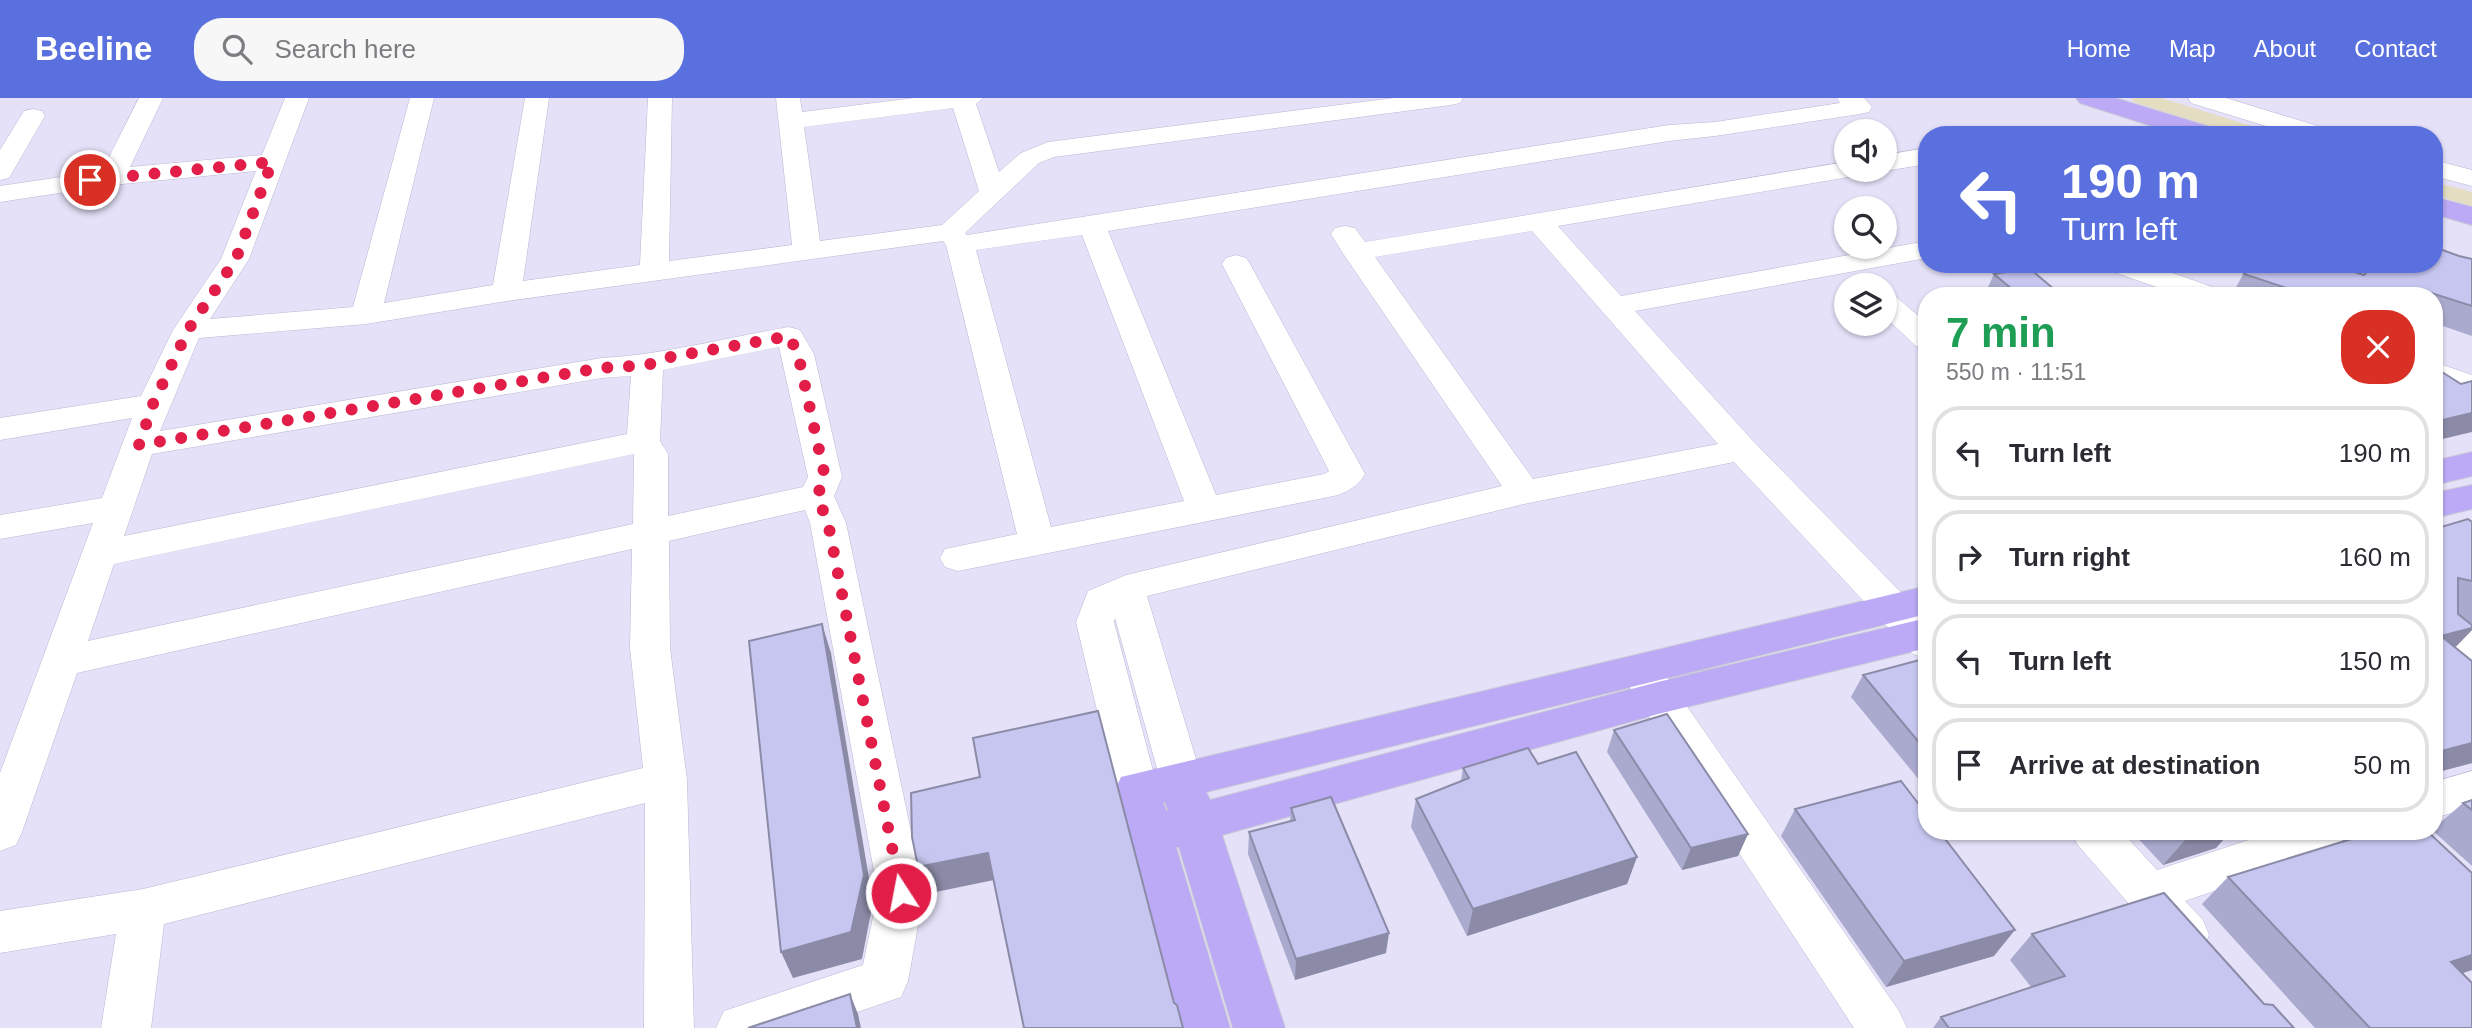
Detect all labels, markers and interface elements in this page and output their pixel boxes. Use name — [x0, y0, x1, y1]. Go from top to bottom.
search box — [194, 18, 684, 81]
text: Beeline — [35, 30, 152, 67]
icon: search — [218, 30, 256, 68]
text: Search here — [274, 34, 416, 64]
text: Home — [2067, 35, 2131, 62]
text: Map — [2169, 35, 2216, 62]
text: About — [2254, 35, 2316, 62]
text: Contact — [2354, 35, 2437, 62]
map controls — [1834, 119, 1897, 336]
button: sound — [1834, 119, 1897, 182]
pin — [60, 150, 120, 210]
icon: left — [1946, 154, 2037, 245]
text: 190 m — [2061, 154, 2200, 208]
icon: arrive — [71, 161, 109, 199]
button: search — [1834, 196, 1897, 259]
text: Turn left — [2061, 211, 2177, 247]
button: layers — [1834, 273, 1897, 336]
text: 7 min — [1946, 309, 2056, 356]
button: close — [2341, 310, 2415, 384]
text: 550 m · 11:51 — [1946, 359, 2086, 385]
icon: left — [1950, 434, 1988, 472]
text: Turn left — [2009, 438, 2111, 468]
text: 190 m — [2339, 438, 2411, 468]
icon: right — [1950, 538, 1988, 576]
text: Turn right — [2009, 542, 2130, 572]
text: 160 m — [2339, 542, 2411, 572]
icon: left — [1950, 642, 1988, 680]
text: Turn left — [2009, 646, 2111, 676]
text: 150 m — [2339, 646, 2411, 676]
icon: arrive — [1950, 746, 1988, 784]
text: Arrive at destination — [2009, 750, 2260, 780]
text: 50 m — [2353, 750, 2411, 780]
position arrow — [864, 856, 938, 930]

